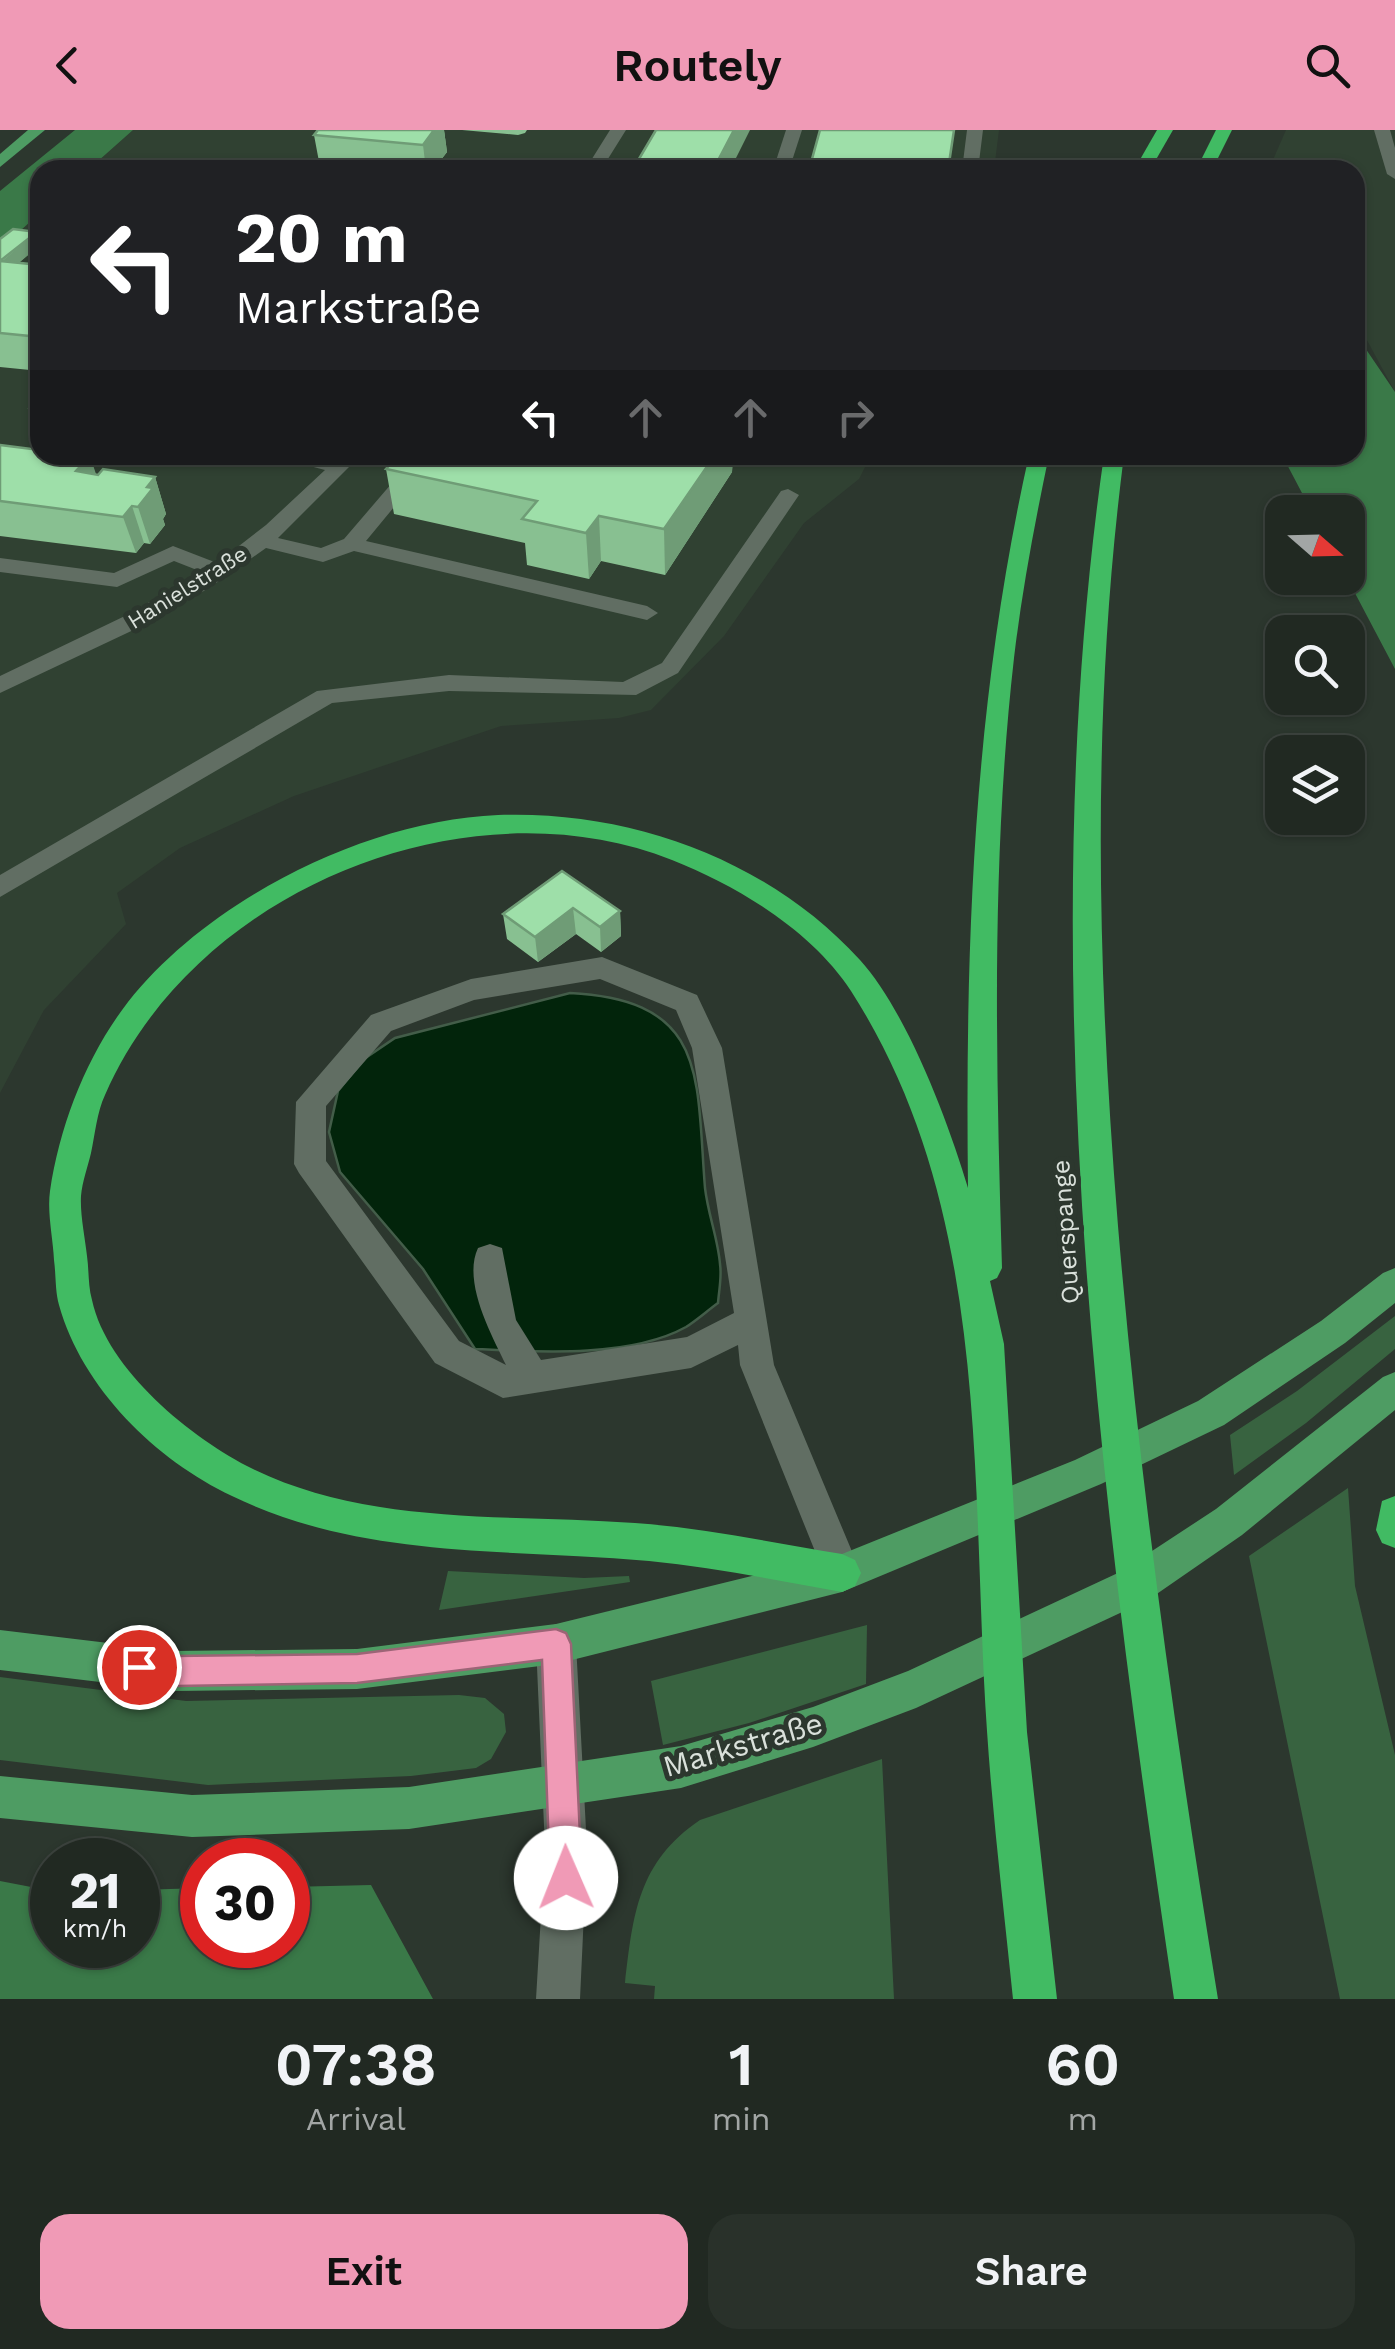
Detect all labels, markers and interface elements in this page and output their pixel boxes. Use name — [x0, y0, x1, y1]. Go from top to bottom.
icon: back — [40, 38, 95, 93]
icon: search — [1300, 38, 1355, 93]
text: Routely — [613, 39, 782, 92]
text: 20 m — [235, 197, 408, 279]
icon: left — [70, 200, 200, 330]
text: Markstraße — [235, 281, 482, 334]
icon: left — [513, 390, 568, 445]
icon: ahead — [618, 390, 673, 445]
icon: ahead — [723, 390, 778, 445]
icon: right — [828, 390, 883, 445]
north arrow — [1265, 495, 1365, 595]
map controls — [1265, 495, 1365, 835]
street label: Hanielstraße — [123, 541, 251, 634]
button: search — [1265, 615, 1365, 715]
button: layers — [1265, 735, 1365, 835]
street label: Querspange — [1046, 1159, 1085, 1305]
pin — [97, 1625, 182, 1710]
icon: arrive — [112, 1640, 167, 1695]
street label: Markstraße — [659, 1705, 827, 1784]
position arrow — [514, 1826, 618, 1930]
speed limit sign: 30 — [180, 1838, 310, 1968]
text: 21 — [69, 1861, 121, 1920]
text: km/h — [63, 1914, 127, 1943]
text: 07:38 — [275, 2029, 437, 2100]
text: 1 — [729, 2029, 754, 2100]
text: 60 — [1045, 2029, 1120, 2100]
text: Arrival — [306, 2100, 406, 2138]
text: min — [712, 2100, 771, 2138]
text: m — [1067, 2100, 1098, 2138]
button: Exit — [40, 2214, 688, 2329]
button: Share — [708, 2214, 1355, 2329]

